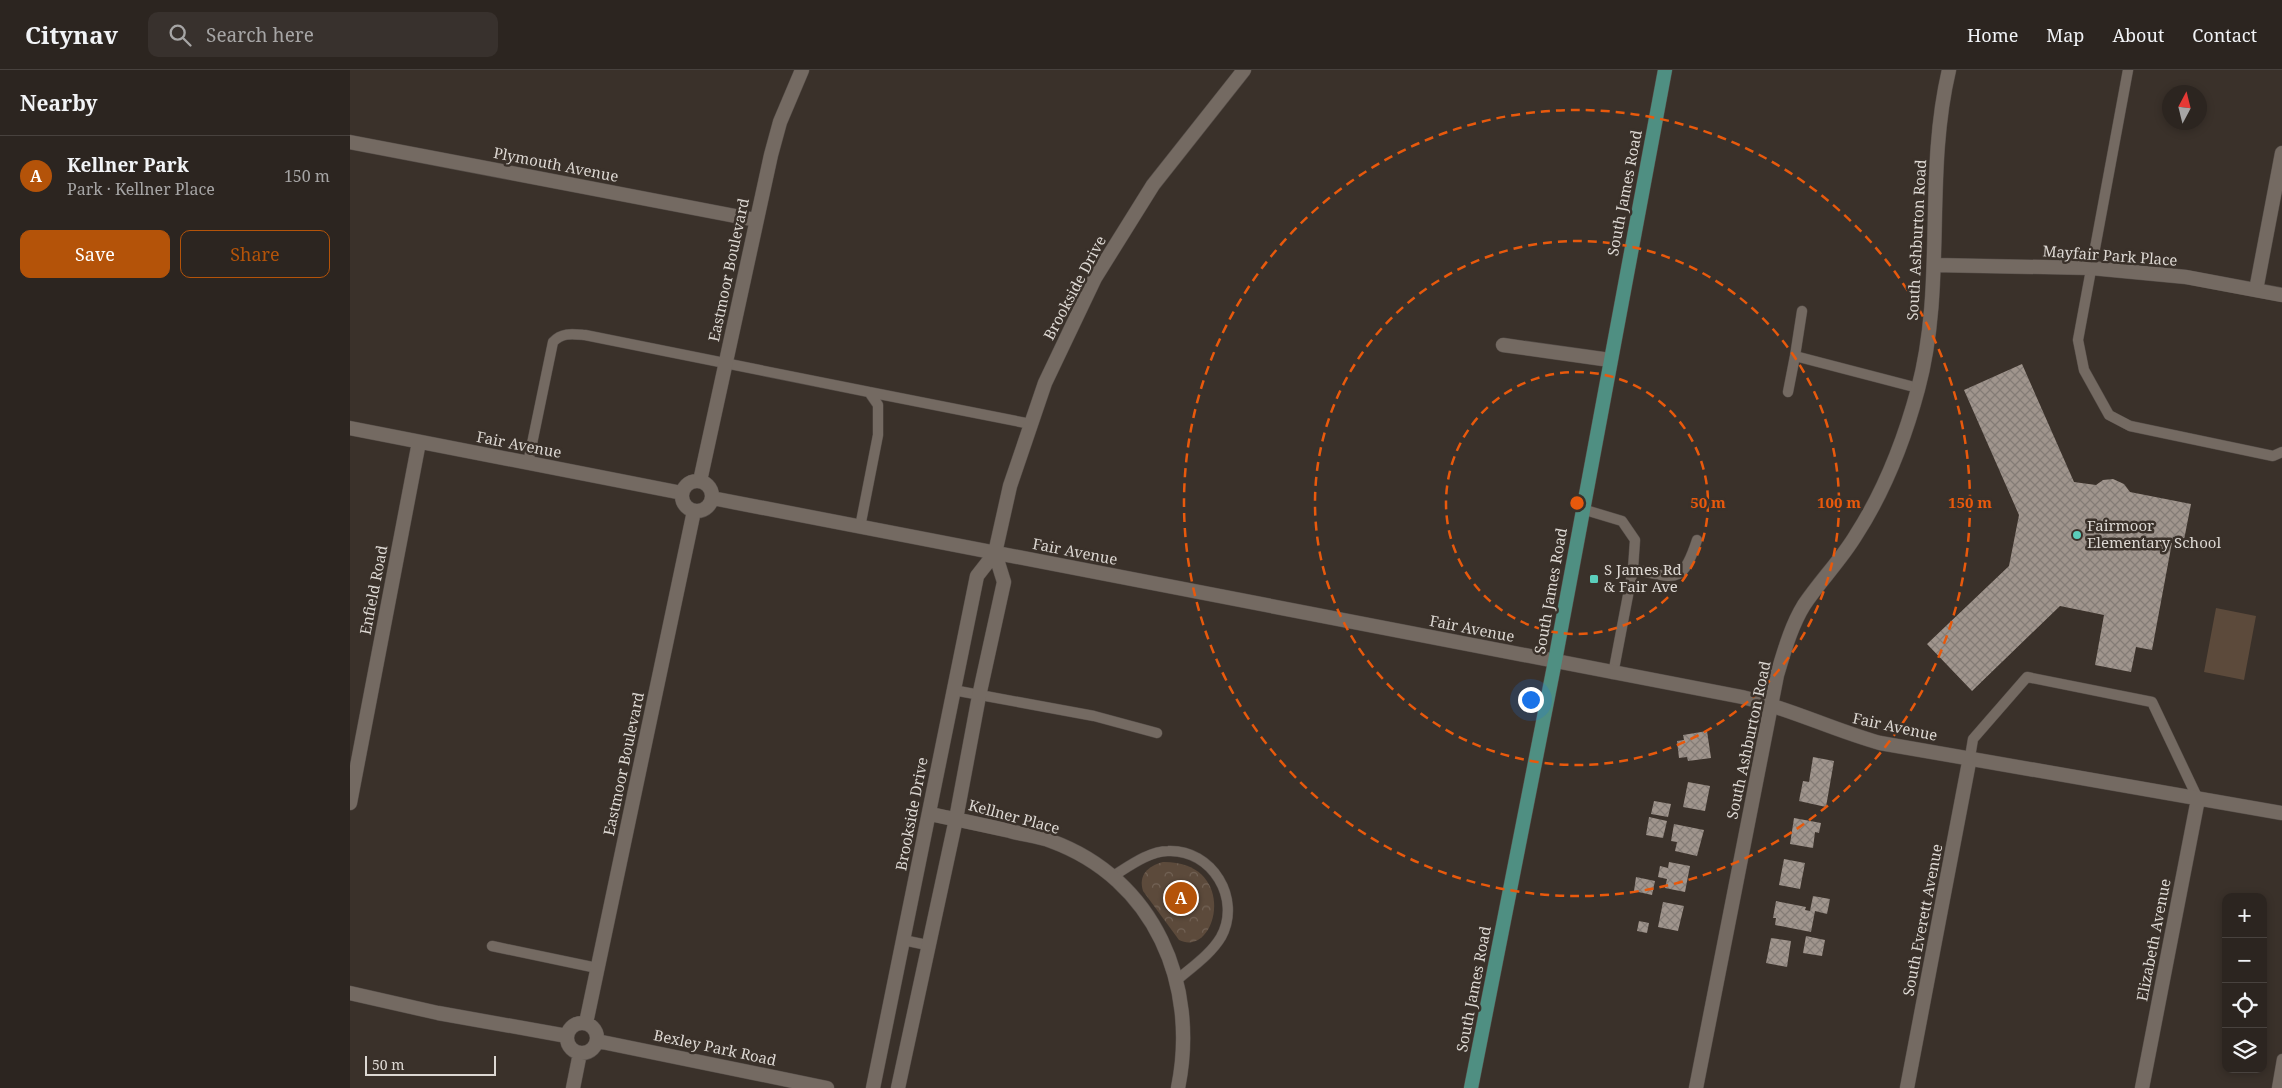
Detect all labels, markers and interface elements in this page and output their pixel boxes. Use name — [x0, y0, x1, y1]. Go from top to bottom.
search box — [148, 12, 498, 57]
text: Citynav — [25, 18, 118, 51]
icon: search — [166, 21, 194, 49]
text: Search here — [206, 22, 314, 48]
text: Home — [1967, 23, 2018, 47]
text: Map — [2046, 23, 2084, 47]
text: About — [2112, 23, 2164, 47]
text: Contact — [2192, 23, 2257, 47]
north arrow — [2162, 85, 2207, 130]
text: Nearby — [20, 89, 98, 117]
street label: South James Road — [1602, 128, 1646, 257]
street label: Plymouth Avenue — [492, 142, 620, 186]
text: Kellner Park — [67, 152, 189, 178]
street label: South Ashburton Road — [1902, 159, 1930, 321]
text: A — [30, 165, 42, 187]
text: 150 m — [284, 165, 330, 187]
text: Park · Kellner Place — [67, 178, 215, 200]
street label: Eastmoor Boulevard — [703, 196, 753, 343]
button: Save — [20, 230, 170, 278]
button: Share — [180, 230, 330, 278]
street label: Brookside Drive — [1038, 232, 1110, 343]
street label: Mayfair Park Place — [2042, 240, 2178, 270]
street label: Fair Avenue — [475, 426, 563, 462]
text: 50 m — [1690, 492, 1726, 512]
text: 100 m — [1817, 492, 1861, 512]
text: 150 m — [1948, 492, 1992, 512]
centre of rings — [1568, 494, 1586, 512]
place label: Fairmoor Elementary School — [2087, 515, 2221, 552]
street label: South James Road — [1529, 526, 1571, 656]
marker: Fairmoor Elementary School — [2071, 529, 2083, 541]
street label: Fair Avenue — [1031, 533, 1119, 569]
street label: Enfield Road — [355, 543, 392, 636]
place label: S James Rd & Fair Ave — [1604, 559, 1682, 596]
marker: S James Rd & Fair Ave — [1588, 573, 1600, 585]
street label: Fair Avenue — [1428, 610, 1516, 646]
street label: South Ashburton Road — [1721, 659, 1775, 821]
your location — [1518, 687, 1544, 713]
street label: Eastmoor Boulevard — [598, 690, 648, 837]
street label: Fair Avenue — [1851, 707, 1939, 745]
street label: Brookside Drive — [890, 755, 932, 872]
street label: Kellner Place — [966, 794, 1062, 838]
street label: South Everett Avenue — [1897, 842, 1947, 997]
street label: Elizabeth Avenue — [2131, 877, 2175, 1003]
pin: A — [1165, 879, 1197, 917]
map controls — [2222, 893, 2267, 1073]
button: + — [2222, 893, 2267, 938]
street label: South James Road — [1451, 924, 1495, 1053]
button: − — [2222, 938, 2267, 983]
button: locate — [2222, 983, 2267, 1028]
street label: Bexley Park Road — [652, 1024, 778, 1070]
button: layers — [2222, 1028, 2267, 1073]
scale bar — [365, 1053, 496, 1076]
text: 50 m — [372, 1055, 405, 1074]

